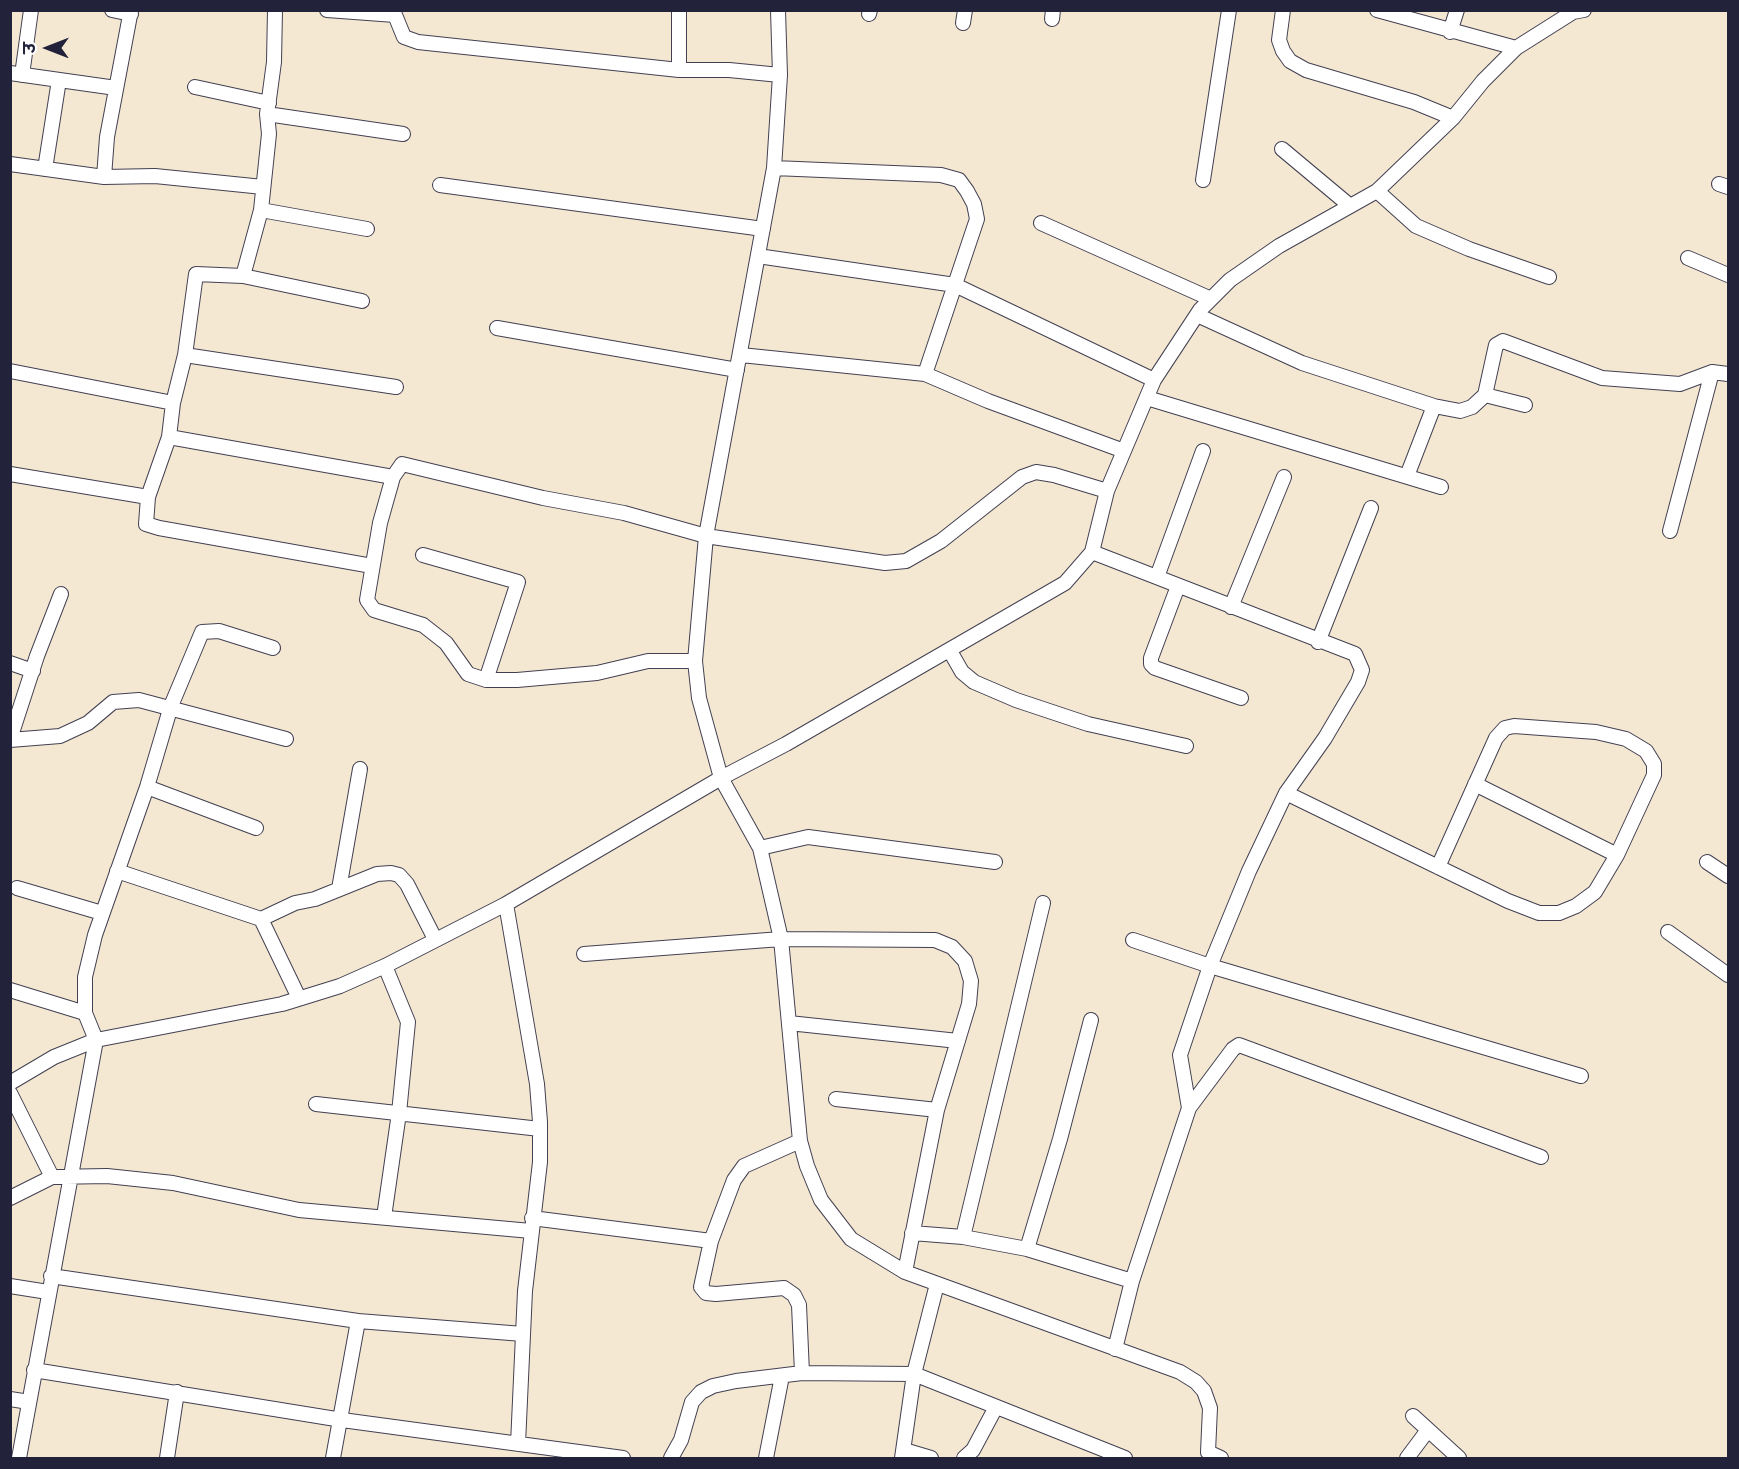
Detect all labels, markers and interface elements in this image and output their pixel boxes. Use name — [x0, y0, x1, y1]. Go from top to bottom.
north arrow — [18, 18, 78, 78]
text: उ — [20, 43, 39, 53]

